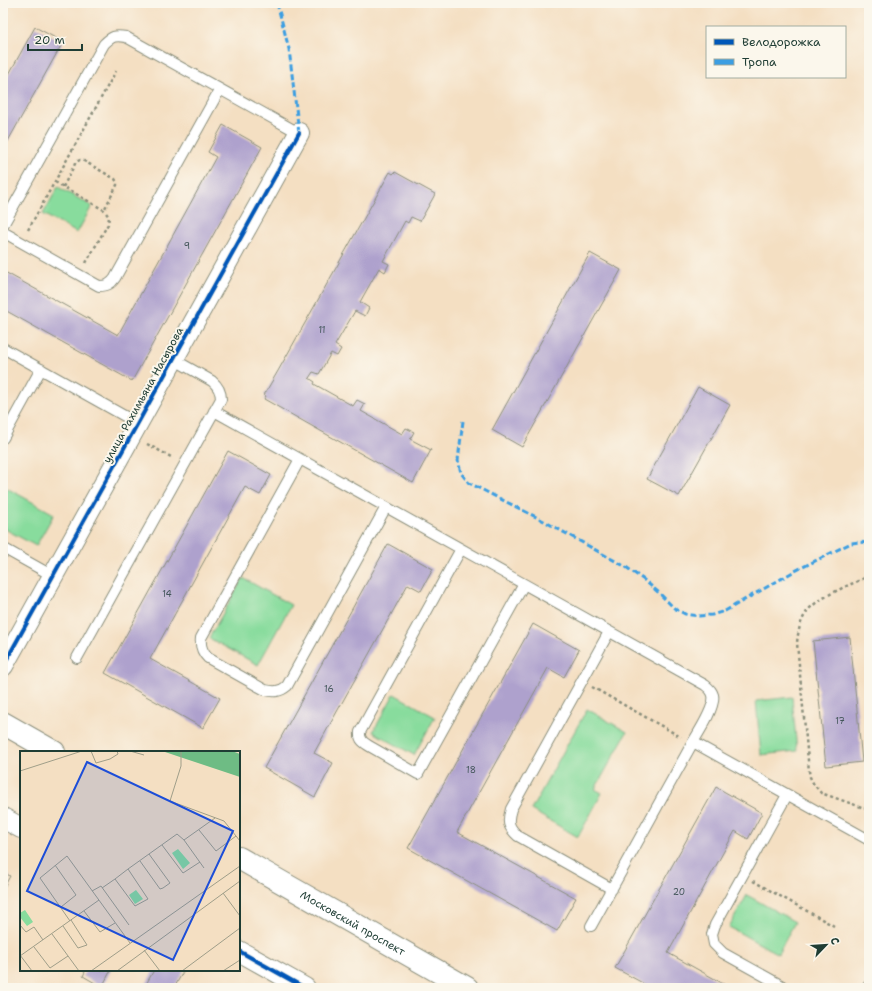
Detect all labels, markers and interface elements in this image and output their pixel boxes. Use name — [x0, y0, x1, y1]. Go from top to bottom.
scale bar — [28, 26, 82, 52]
legend — [706, 26, 846, 78]
text: 20 m — [34, 32, 65, 48]
text: Велодорожка — [742, 34, 821, 50]
text: Тропа — [742, 54, 777, 70]
house number: 9 — [184, 240, 190, 252]
street label: улица Рахимьяна Насырова — [100, 324, 187, 466]
house number: 11 — [318, 324, 326, 336]
house number: 14 — [162, 588, 172, 600]
house number: 16 — [324, 683, 334, 695]
house number: 17 — [835, 715, 845, 727]
inset map — [20, 751, 240, 971]
house number: 18 — [466, 764, 476, 776]
house number: 20 — [673, 886, 685, 898]
street label: Московский проспект — [297, 887, 408, 959]
north arrow — [806, 925, 846, 965]
text: С — [826, 935, 843, 947]

